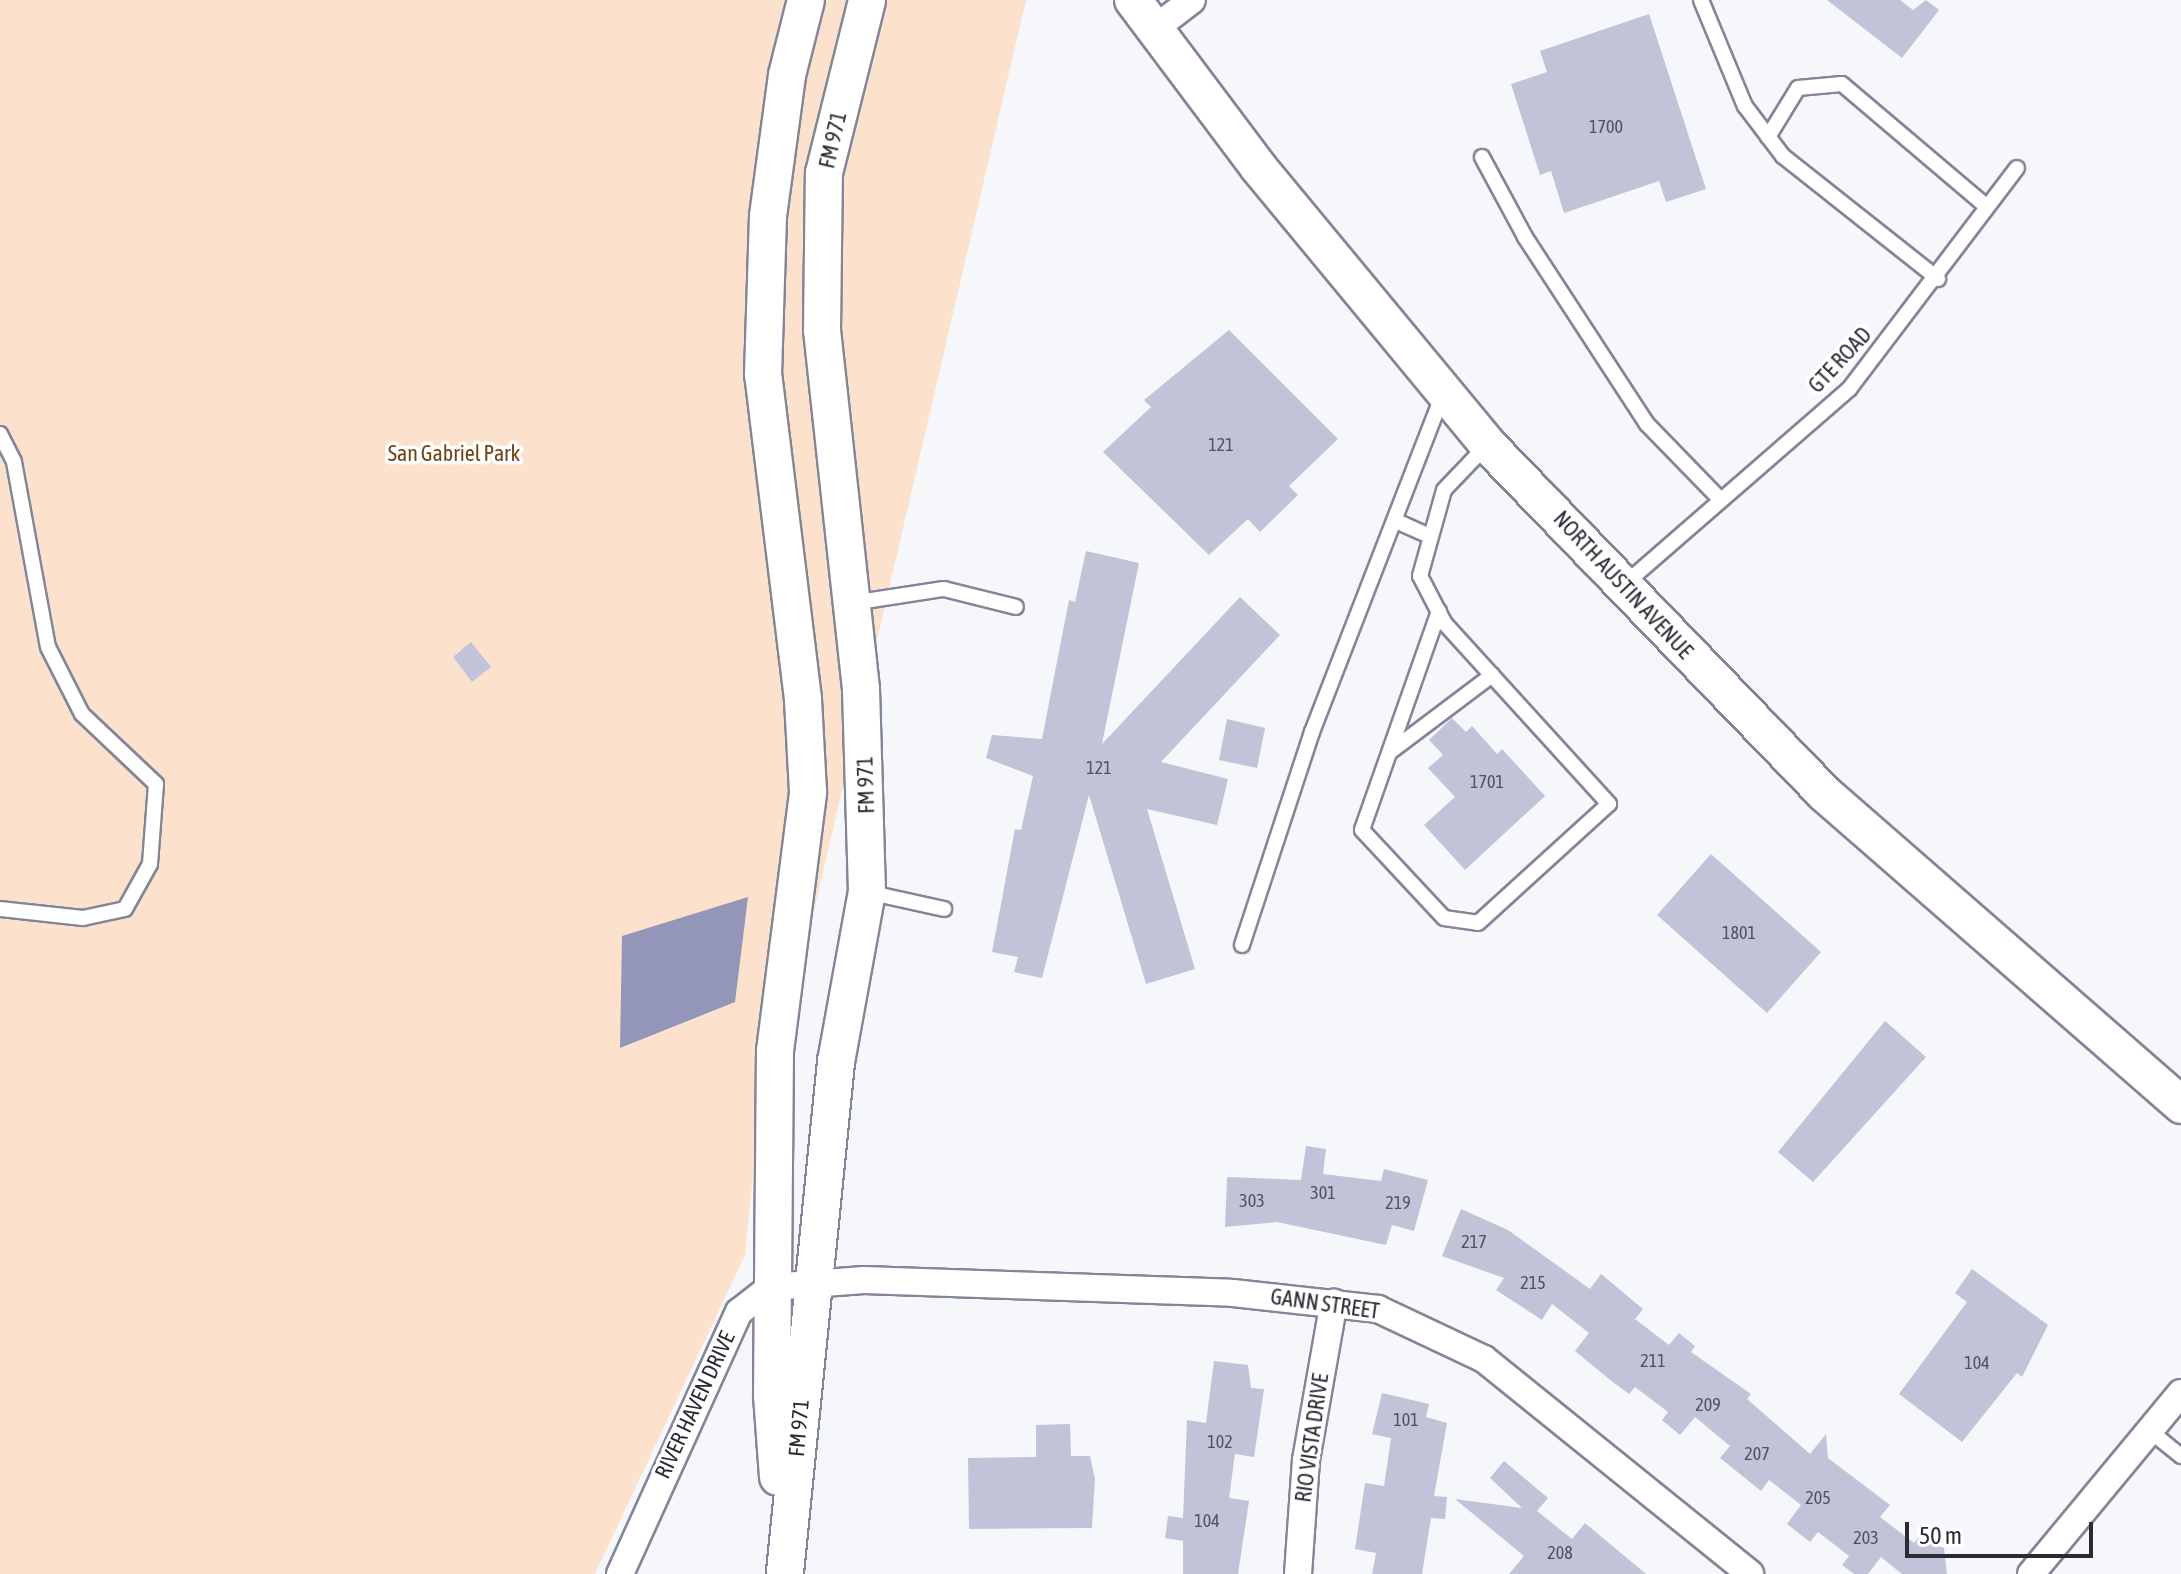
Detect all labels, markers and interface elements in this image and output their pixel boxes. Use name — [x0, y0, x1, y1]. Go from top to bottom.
street label: FM 971 — [814, 109, 852, 171]
house number: 1700 — [1589, 116, 1623, 138]
street label: GTE ROAD — [1803, 322, 1877, 398]
house number: 121 — [1208, 434, 1234, 456]
park label: San Gabriel Park — [388, 441, 520, 467]
street label: NORTH AUSTIN AVENUE — [1548, 506, 1698, 664]
street label: FM 971 — [852, 756, 880, 814]
house number: 121 — [1086, 757, 1112, 779]
house number: 1701 — [1470, 771, 1504, 793]
house number: 1801 — [1722, 922, 1756, 944]
house number: 301 — [1310, 1182, 1336, 1204]
house number: 303 — [1239, 1190, 1265, 1212]
house number: 219 — [1385, 1192, 1411, 1214]
house number: 217 — [1461, 1231, 1487, 1253]
house number: 215 — [1520, 1272, 1546, 1294]
street label: GANN STREET — [1269, 1283, 1381, 1325]
street label: RIVER HAVEN DRIVE — [649, 1327, 741, 1483]
house number: 211 — [1640, 1350, 1666, 1372]
house number: 104 — [1964, 1352, 1990, 1374]
street label: RIO VISTA DRIVE — [1290, 1372, 1334, 1504]
house number: 209 — [1695, 1394, 1721, 1416]
street label: FM 971 — [783, 1398, 815, 1458]
house number: 101 — [1393, 1409, 1419, 1431]
house number: 102 — [1207, 1431, 1233, 1453]
house number: 207 — [1744, 1443, 1770, 1465]
house number: 205 — [1805, 1487, 1831, 1509]
scale bar — [1909, 1506, 2097, 1556]
house number: 104 — [1194, 1510, 1220, 1532]
text: 50 m — [1919, 1522, 1962, 1549]
house number: 203 — [1853, 1527, 1879, 1549]
house number: 208 — [1547, 1542, 1573, 1564]

